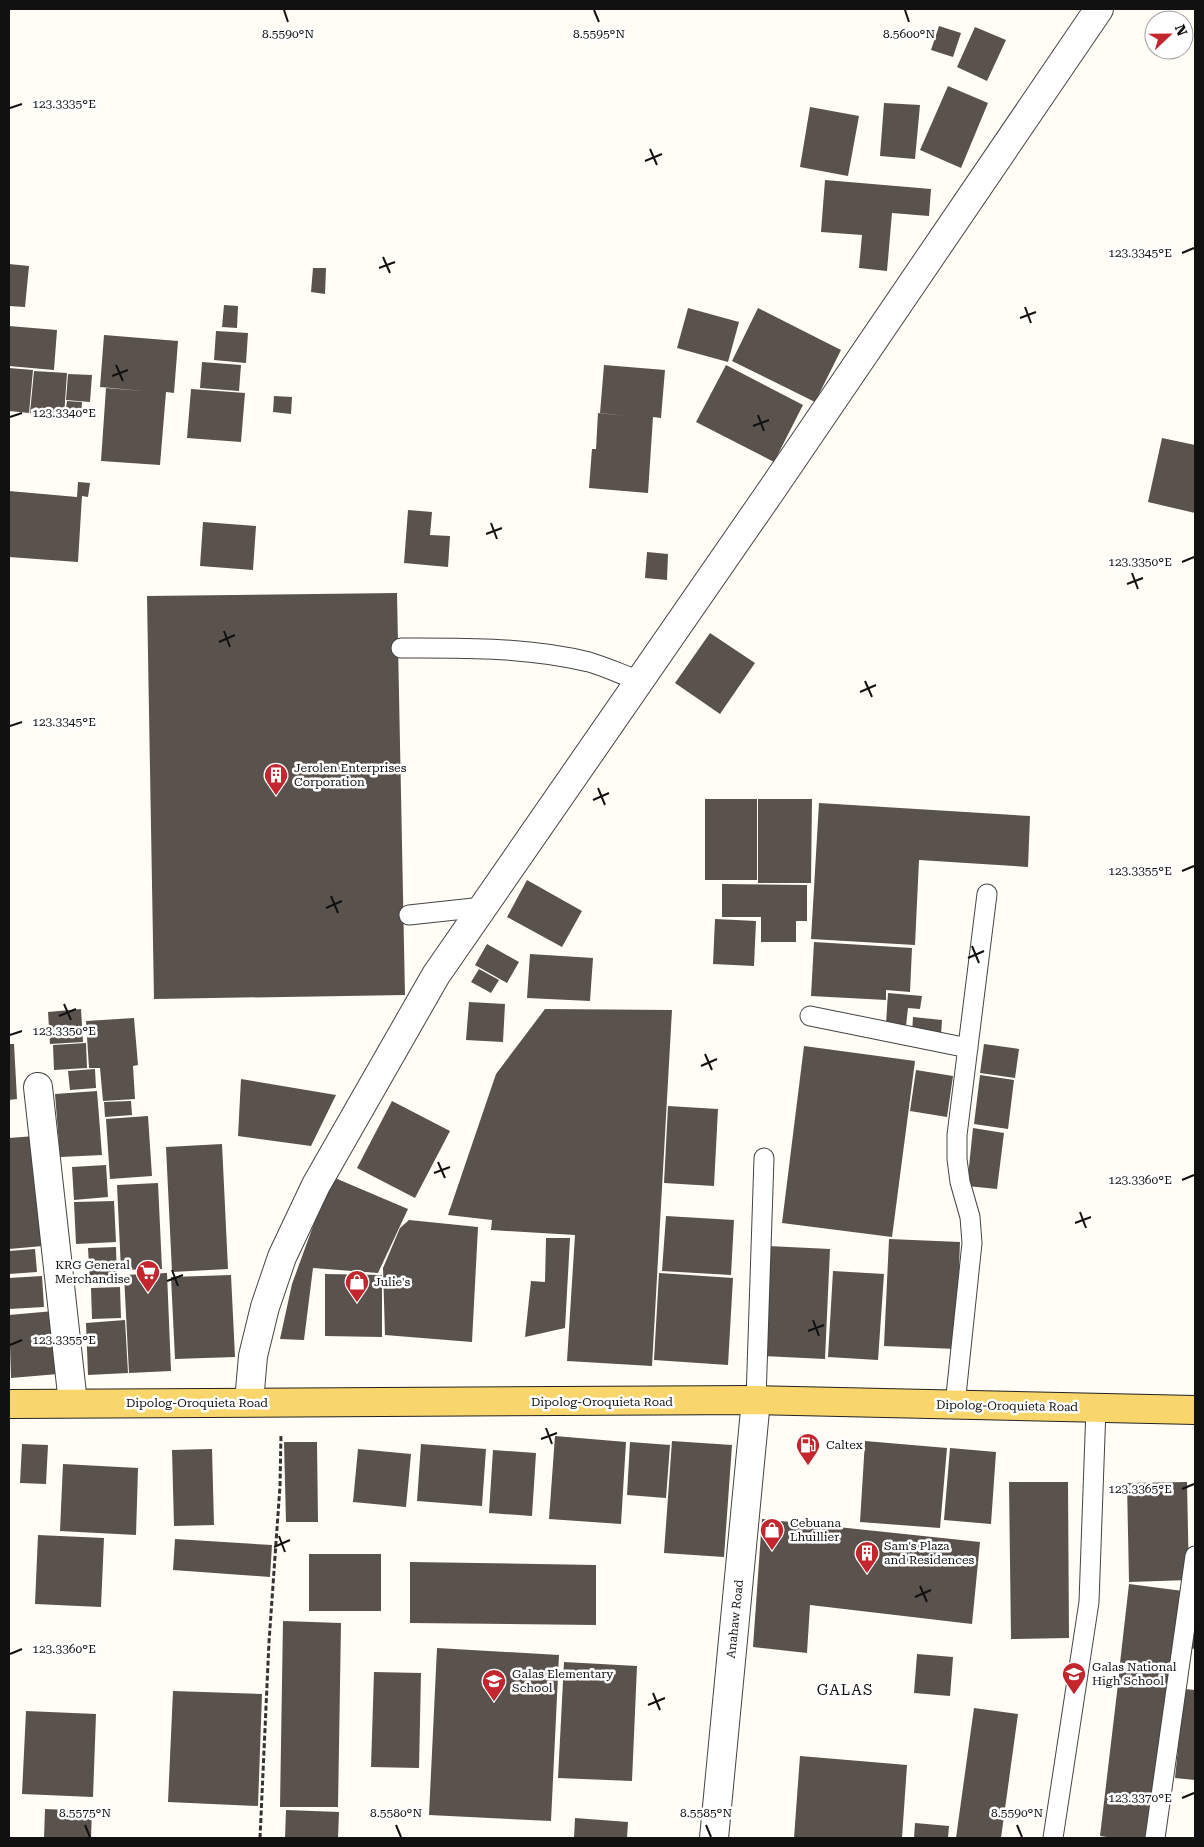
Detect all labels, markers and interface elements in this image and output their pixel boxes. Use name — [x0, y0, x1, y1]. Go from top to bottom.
north arrow — [1144, 10, 1194, 60]
text: N — [1172, 22, 1191, 38]
text: 8.5590°N — [262, 27, 314, 41]
text: 8.5595°N — [573, 27, 625, 41]
text: 8.5600°N — [883, 27, 935, 41]
text: 123.3335°E — [32, 97, 96, 111]
text: 123.3345°E — [1108, 246, 1172, 260]
text: 123.3340°E — [32, 406, 96, 420]
text: 123.3350°E — [1108, 555, 1172, 569]
text: 123.3345°E — [32, 715, 96, 729]
place label: Jerolen Enterprises Corporation — [294, 761, 407, 789]
building icon: Jerolen Enterprises Corporation — [263, 762, 289, 796]
text: 123.3355°E — [1108, 864, 1172, 878]
text: 123.3350°E — [32, 1024, 96, 1038]
text: 123.3360°E — [1108, 1173, 1172, 1187]
place label: KRG General Merchandise — [55, 1258, 130, 1286]
supermarket icon: KRG General Merchandise — [135, 1259, 161, 1293]
shop icon: Julie's — [344, 1269, 370, 1303]
place label: Julie's — [374, 1275, 410, 1289]
text: 123.3355°E — [32, 1333, 96, 1347]
street label: Dipolog-Oroquieta Road — [531, 1395, 673, 1409]
street label: Dipolog-Oroquieta Road — [126, 1396, 268, 1410]
street label: Dipolog-Oroquieta Road — [936, 1398, 1078, 1414]
fuel station icon: Caltex — [795, 1432, 821, 1466]
place label: Caltex — [826, 1438, 863, 1452]
text: 123.3365°E — [1108, 1482, 1172, 1496]
place label: Cebuana Lhuillier — [790, 1516, 842, 1544]
shop icon: Cebuana Lhuillier — [759, 1517, 785, 1551]
place label: Sam's Plaza and Residences — [884, 1539, 975, 1567]
building icon: Sam's Plaza and Residences — [854, 1540, 880, 1574]
street label: Anahaw Road — [724, 1579, 746, 1659]
text: 123.3360°E — [32, 1642, 96, 1656]
place label: Galas National High School — [1092, 1660, 1177, 1688]
school or university icon: Galas National High School — [1061, 1661, 1087, 1695]
place label: Galas Elementary School — [512, 1667, 614, 1695]
school or university icon: Galas Elementary School — [481, 1668, 507, 1702]
district label: GALAS — [817, 1681, 873, 1699]
text: 123.3370°E — [1108, 1791, 1172, 1805]
text: 8.5575°N — [59, 1806, 111, 1820]
text: 8.5580°N — [370, 1806, 422, 1820]
text: 8.5585°N — [680, 1806, 732, 1820]
text: 8.5590°N — [991, 1806, 1043, 1820]

